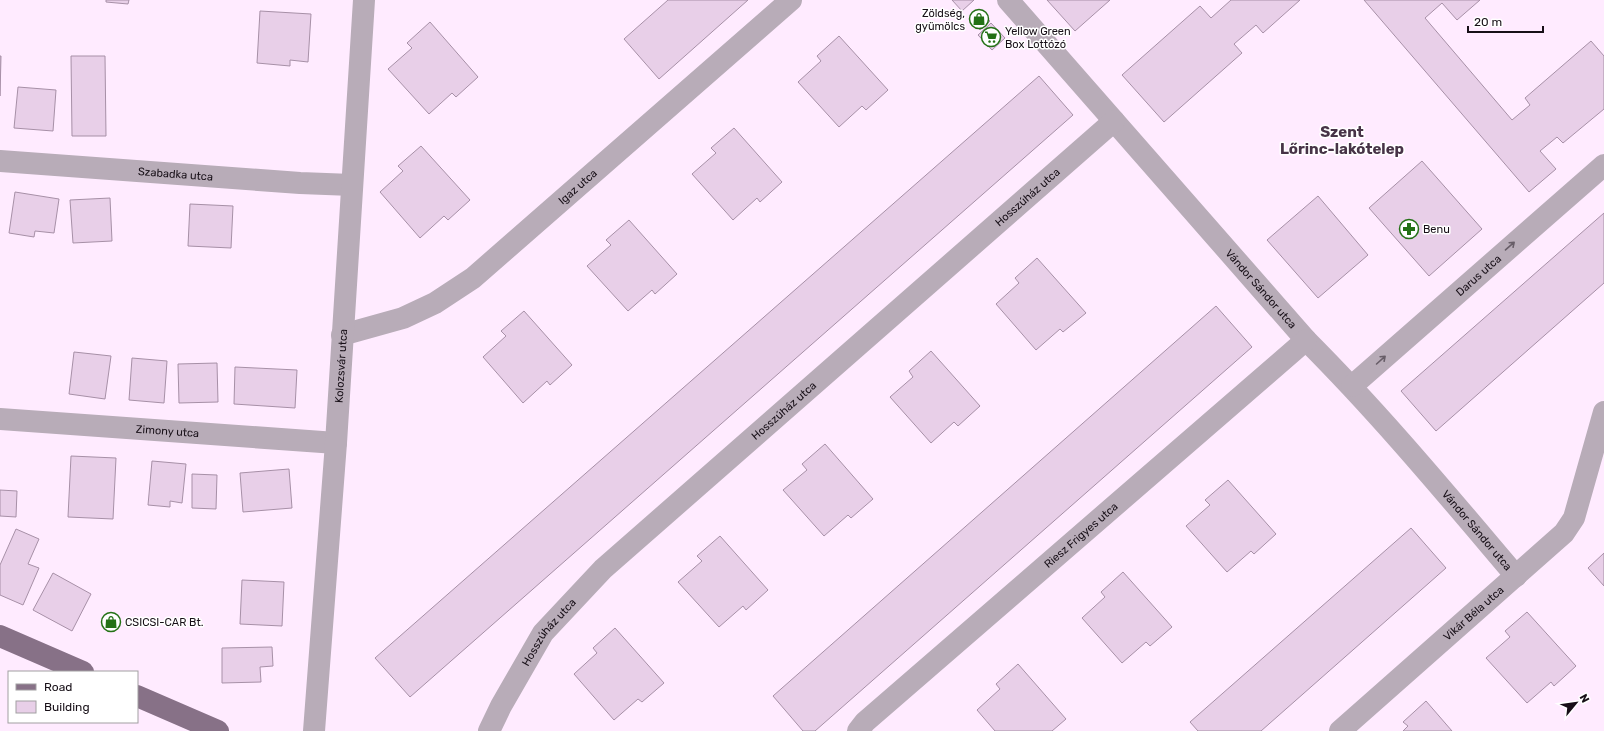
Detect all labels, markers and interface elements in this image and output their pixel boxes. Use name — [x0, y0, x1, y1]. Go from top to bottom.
place label: Zöldség, gyümölcs — [915, 7, 965, 33]
shop icon: Zöldség, gyümölcs — [968, 8, 990, 30]
scale bar — [1468, 8, 1543, 34]
text: 20 m — [1474, 15, 1502, 29]
place label: Yellow Green Box Lottózó — [1005, 25, 1071, 51]
supermarket icon: Yellow Green Box Lottózó — [980, 26, 1002, 48]
district label: Szent Lőrinc-lakótelep — [1280, 123, 1404, 158]
street label: Szabadka utca — [138, 165, 213, 184]
street label: Hosszúház utca — [993, 165, 1063, 229]
street label: Igaz utca — [556, 167, 600, 207]
pharmacy icon: Benu — [1398, 218, 1420, 240]
place label: Benu — [1423, 223, 1450, 236]
one-way arrow — [1505, 242, 1516, 251]
street label: Vándor Sándor utca — [1223, 247, 1299, 331]
street label: Darus utca — [1453, 252, 1504, 299]
street label: Kolozsvár utca — [333, 329, 350, 404]
one-way arrow — [1376, 356, 1386, 365]
street label: Hosszúház utca — [749, 379, 819, 443]
street label: Zimony utca — [135, 423, 200, 440]
street label: Vándor Sándor utca — [1439, 488, 1514, 573]
street label: Riesz Frigyes utca — [1042, 500, 1121, 571]
street label: Vikár Béla utca — [1441, 583, 1507, 644]
street label: Hosszúház utca — [519, 596, 579, 668]
shop icon: CSICSI-CAR Bt. — [100, 611, 122, 633]
place label: CSICSI-CAR Bt. — [125, 616, 204, 629]
legend — [8, 671, 138, 723]
text: Road — [44, 680, 72, 694]
north arrow — [1556, 683, 1596, 723]
text: N — [1577, 692, 1592, 705]
text: Building — [44, 700, 90, 714]

